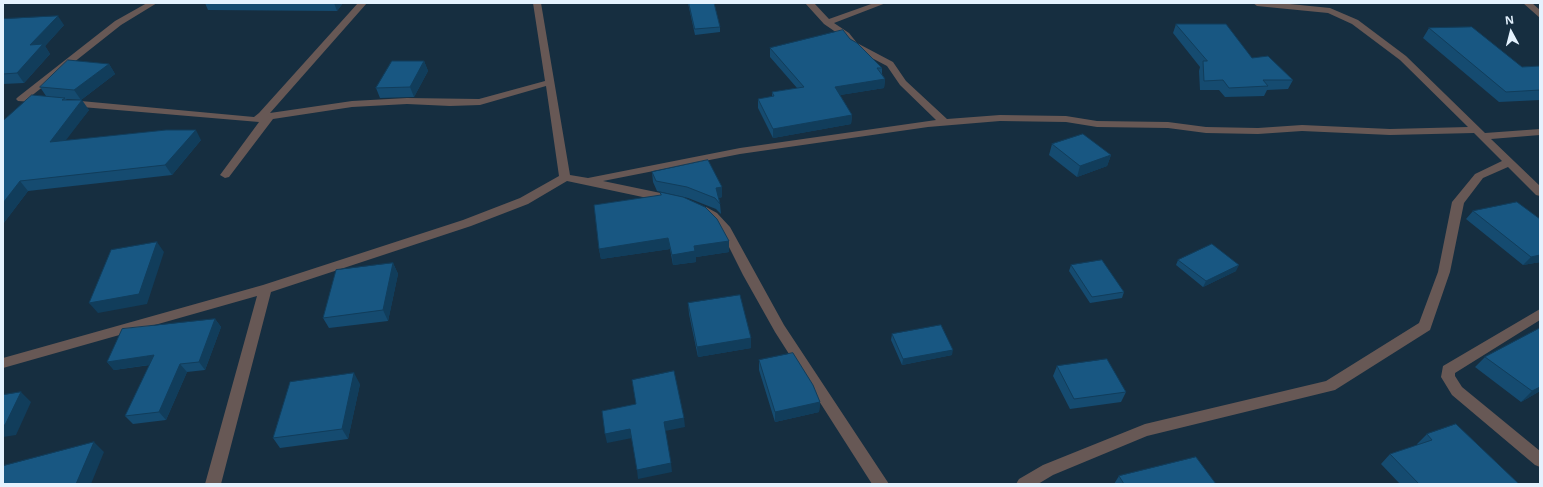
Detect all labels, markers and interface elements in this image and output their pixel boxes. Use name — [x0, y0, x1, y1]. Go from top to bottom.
north arrow — [1491, 12, 1531, 52]
text: N — [1504, 12, 1515, 28]

